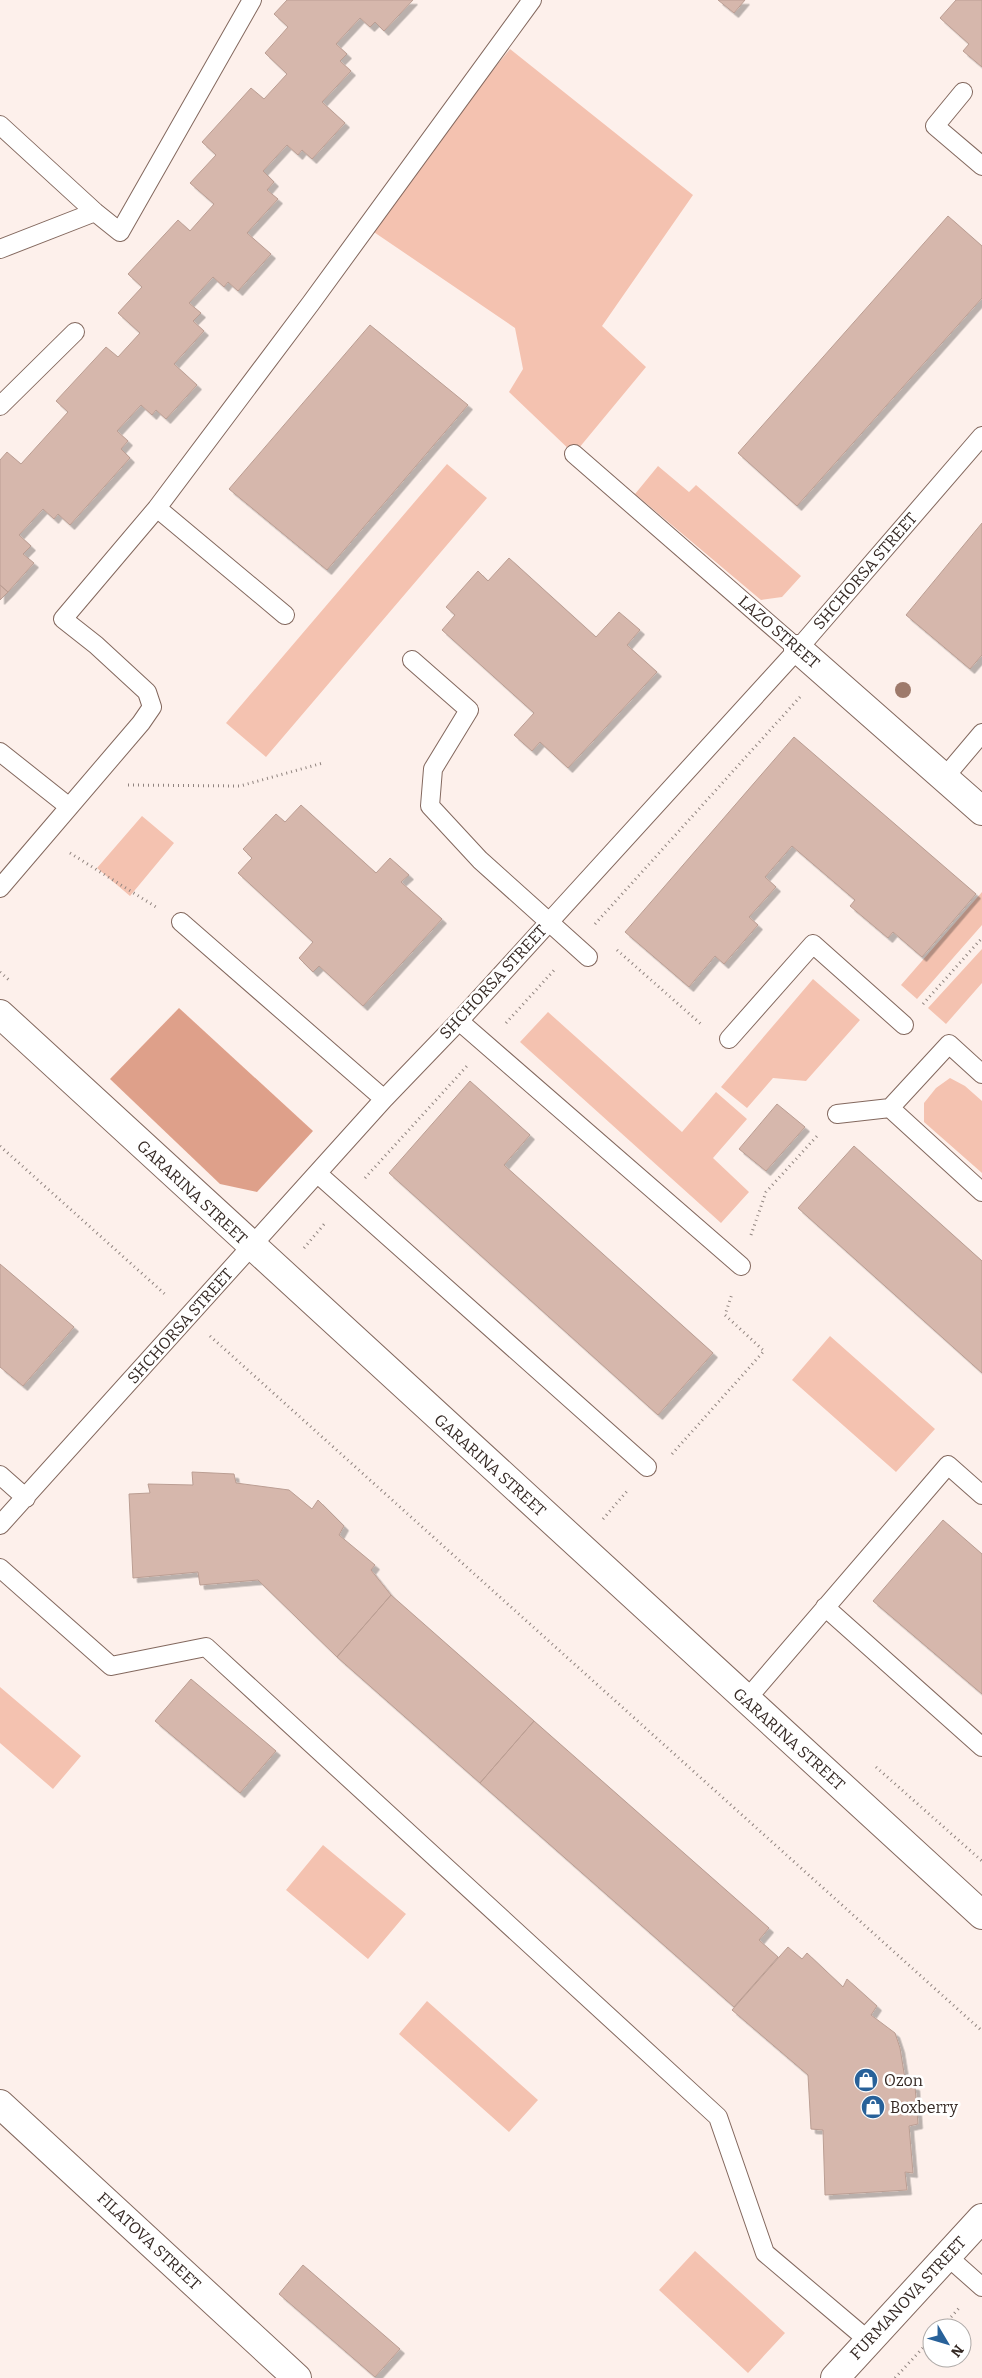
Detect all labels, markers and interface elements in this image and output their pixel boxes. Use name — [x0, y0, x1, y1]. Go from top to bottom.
street label: SHCHORSA STREET — [809, 509, 921, 633]
street label: LAZO STREET — [735, 592, 823, 672]
street label: SHCHORSA STREET — [435, 921, 551, 1043]
street label: GARARINA STREET — [133, 1136, 251, 1248]
street label: SHCHORSA STREET — [123, 1265, 237, 1387]
street label: GARARINA STREET — [430, 1410, 550, 1520]
street label: GARARINA STREET — [729, 1684, 849, 1794]
shop icon: Ozon — [853, 2067, 879, 2093]
place label: Ozon — [884, 2071, 923, 2090]
shop icon: Boxberry — [860, 2094, 886, 2120]
place label: Boxberry — [890, 2098, 959, 2117]
street label: FILATOVA STREET — [93, 2188, 205, 2294]
street label: FURMANOVA STREET — [846, 2232, 970, 2364]
north arrow — [922, 2318, 972, 2368]

